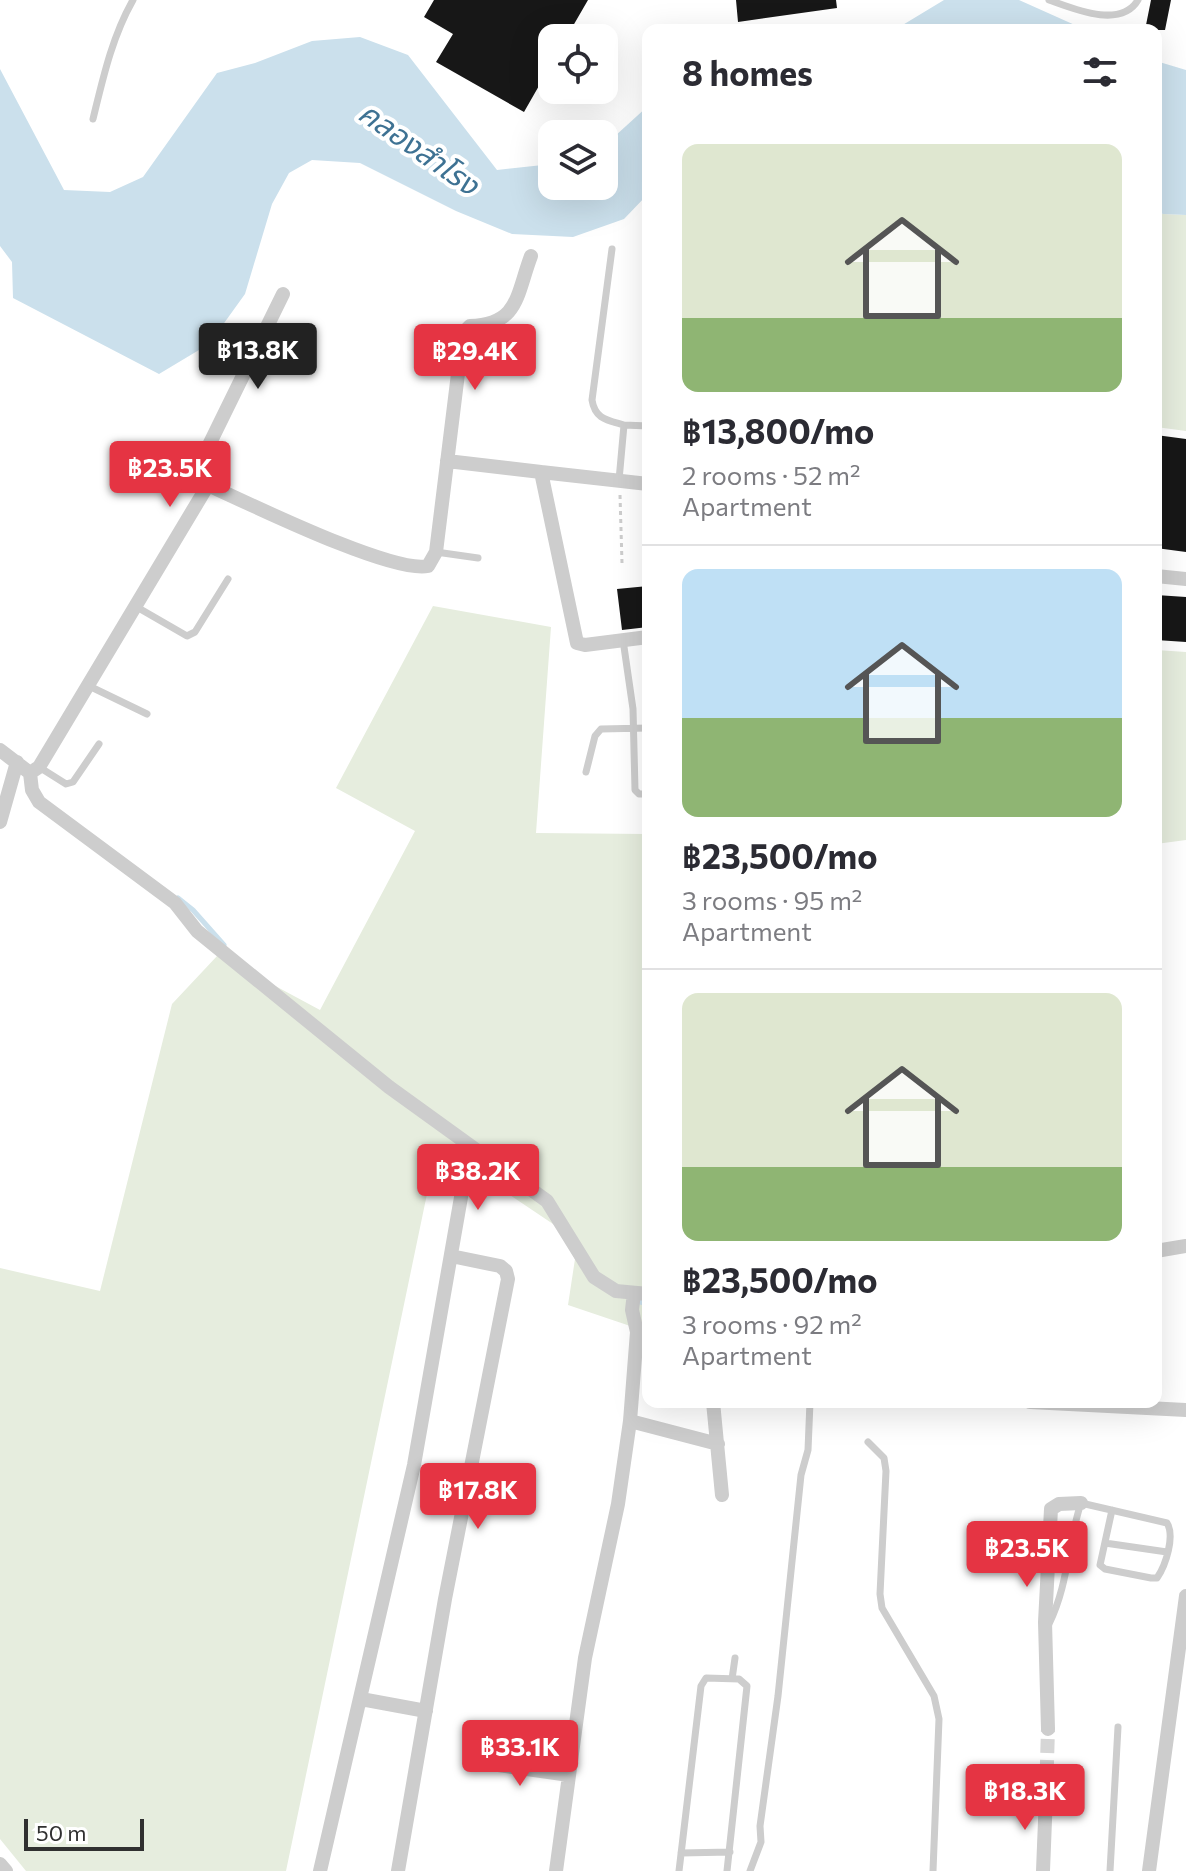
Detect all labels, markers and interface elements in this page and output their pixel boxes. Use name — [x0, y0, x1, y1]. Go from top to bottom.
map controls — [538, 24, 618, 200]
button: locate — [538, 24, 618, 104]
icon: filters — [1078, 50, 1122, 94]
text: 8 homes — [682, 51, 813, 93]
water label: คลองสำโรง — [353, 92, 489, 203]
button: layers — [538, 120, 618, 200]
icon: home — [830, 196, 974, 340]
pin: ฿13.8K — [193, 323, 323, 391]
pin: ฿29.4K — [410, 324, 540, 392]
text: ฿13.8K — [217, 333, 299, 364]
text: ฿29.4K — [432, 334, 518, 365]
text: ฿13,800/mo — [682, 409, 874, 451]
pin: ฿23.5K — [105, 441, 235, 509]
text: ฿23.5K — [128, 451, 212, 482]
text: 2 rooms · 52 m² — [682, 459, 860, 490]
text: Apartment — [682, 490, 812, 521]
icon: home — [830, 621, 974, 765]
text: ฿23,500/mo — [682, 834, 878, 876]
text: 3 rooms · 95 m² — [682, 884, 862, 915]
text: Apartment — [682, 915, 812, 946]
icon: home — [830, 1045, 974, 1189]
pin: ฿38.2K — [413, 1144, 543, 1212]
text: ฿38.2K — [435, 1154, 521, 1185]
text: ฿23,500/mo — [682, 1258, 878, 1300]
text: 3 rooms · 92 m² — [682, 1308, 862, 1339]
text: Apartment — [682, 1339, 812, 1370]
pin: ฿17.8K — [413, 1463, 543, 1531]
text: ฿17.8K — [438, 1473, 518, 1504]
pin: ฿23.5K — [962, 1521, 1092, 1589]
text: ฿23.5K — [985, 1531, 1069, 1562]
pin: ฿33.1K — [455, 1720, 585, 1788]
text: ฿33.1K — [480, 1730, 560, 1761]
pin: ฿18.3K — [960, 1764, 1090, 1832]
text: ฿18.3K — [984, 1774, 1066, 1805]
scale bar — [24, 1815, 144, 1851]
text: 50 m — [36, 1819, 86, 1846]

